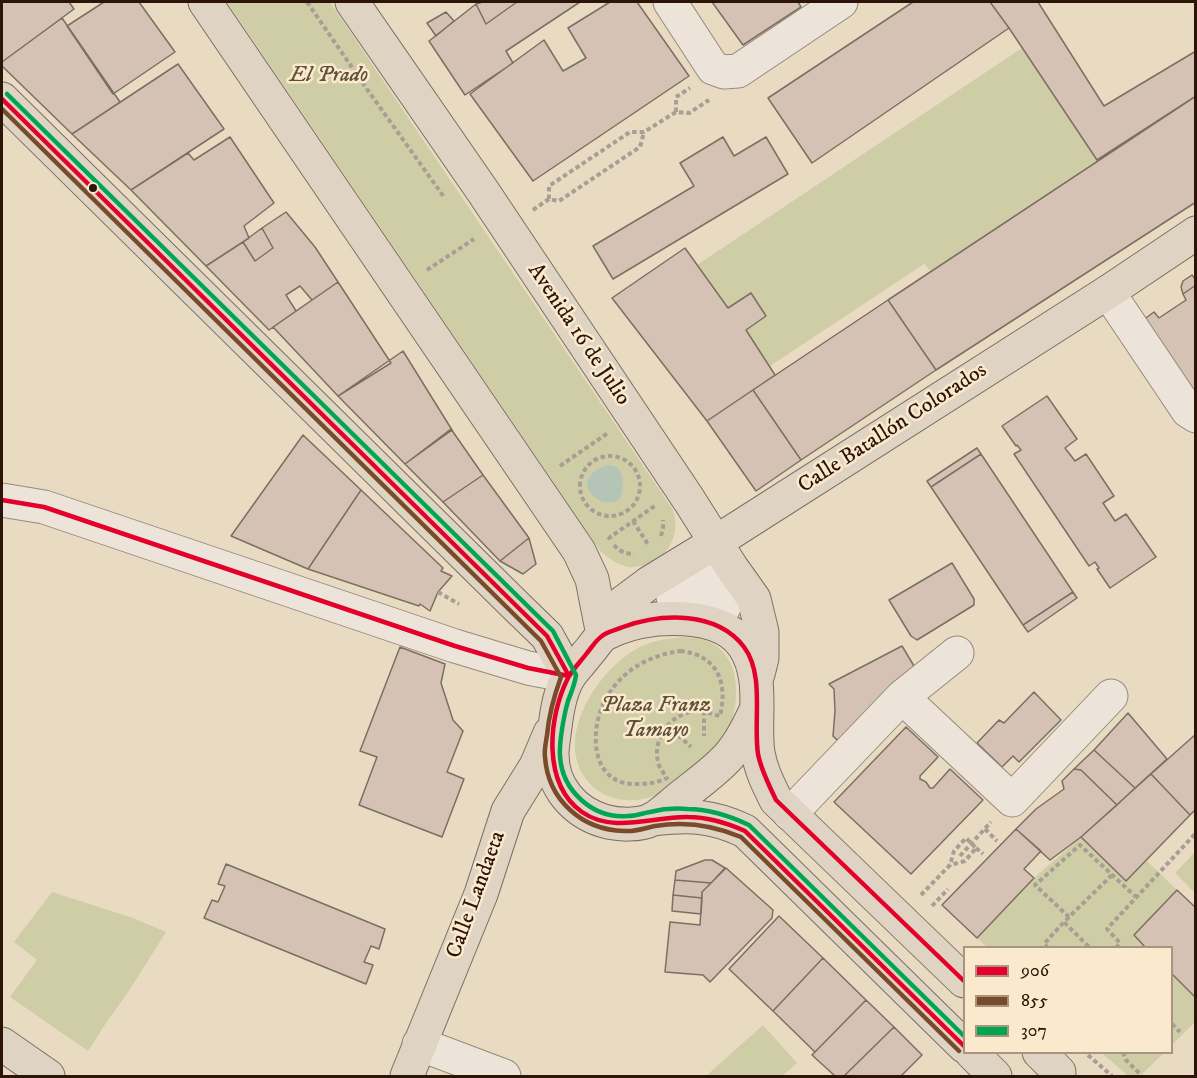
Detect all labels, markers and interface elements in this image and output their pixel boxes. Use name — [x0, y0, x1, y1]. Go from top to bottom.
park label: El Prado — [290, 63, 368, 89]
unlabelled marker — [87, 182, 99, 194]
street label: Avenida 16 de Julio — [521, 259, 635, 411]
street label: Calle Batallón Colorados — [794, 358, 992, 500]
park label: Plaza Franz Tamayo — [601, 693, 711, 744]
street label: Calle Landaeta — [442, 828, 512, 962]
legend — [963, 946, 1173, 1054]
text: 906 — [1021, 960, 1049, 982]
text: 855 — [1021, 990, 1048, 1012]
text: 307 — [1021, 1020, 1047, 1042]

